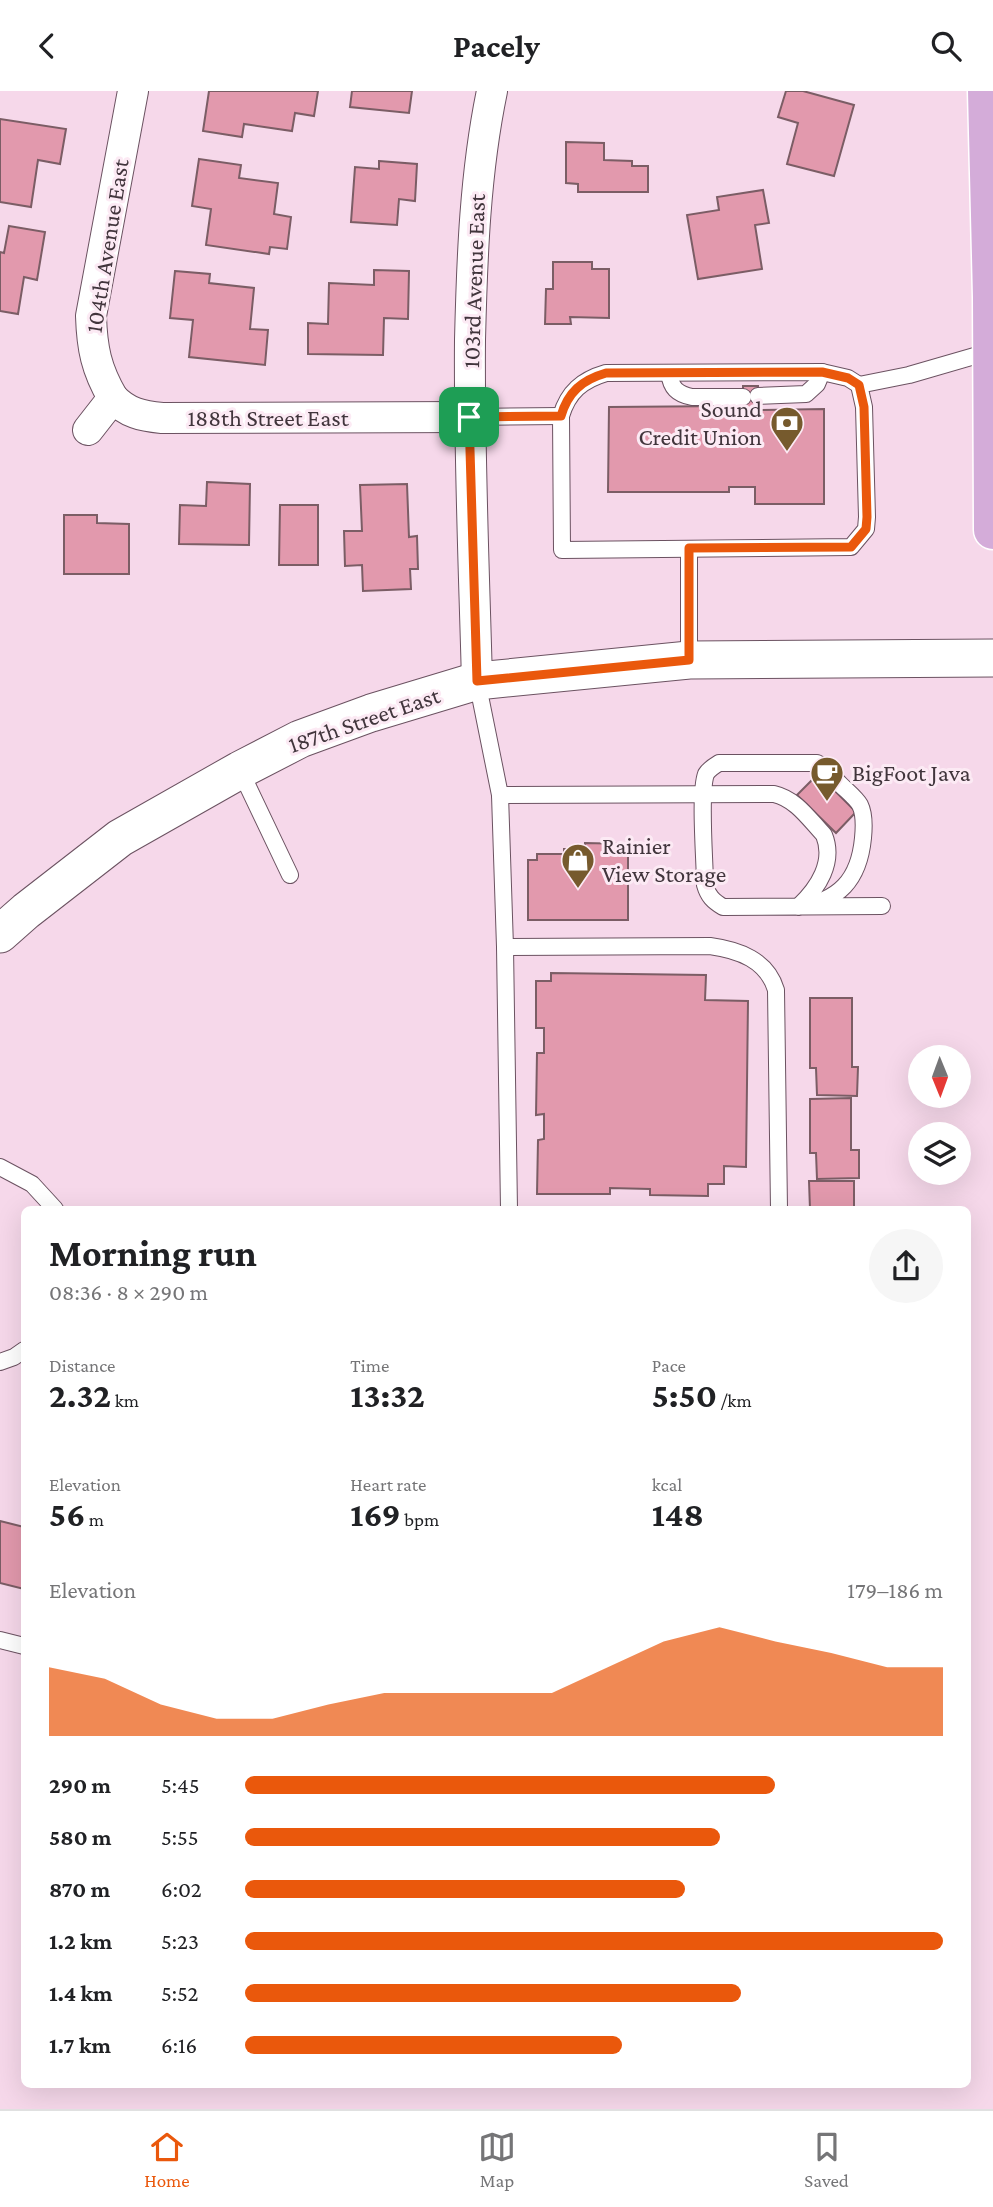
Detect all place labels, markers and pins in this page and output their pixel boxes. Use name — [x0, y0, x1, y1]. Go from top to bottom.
pin — [439, 387, 499, 447]
place label: Sound Credit Union — [638, 395, 762, 450]
bank icon: Sound Credit Union — [768, 404, 806, 453]
cafe icon: BigFoot Java — [808, 754, 846, 803]
place label: BigFoot Java — [852, 759, 971, 786]
place label: Rainier View Storage — [602, 832, 726, 887]
shop icon: Rainier View Storage — [559, 841, 597, 890]

